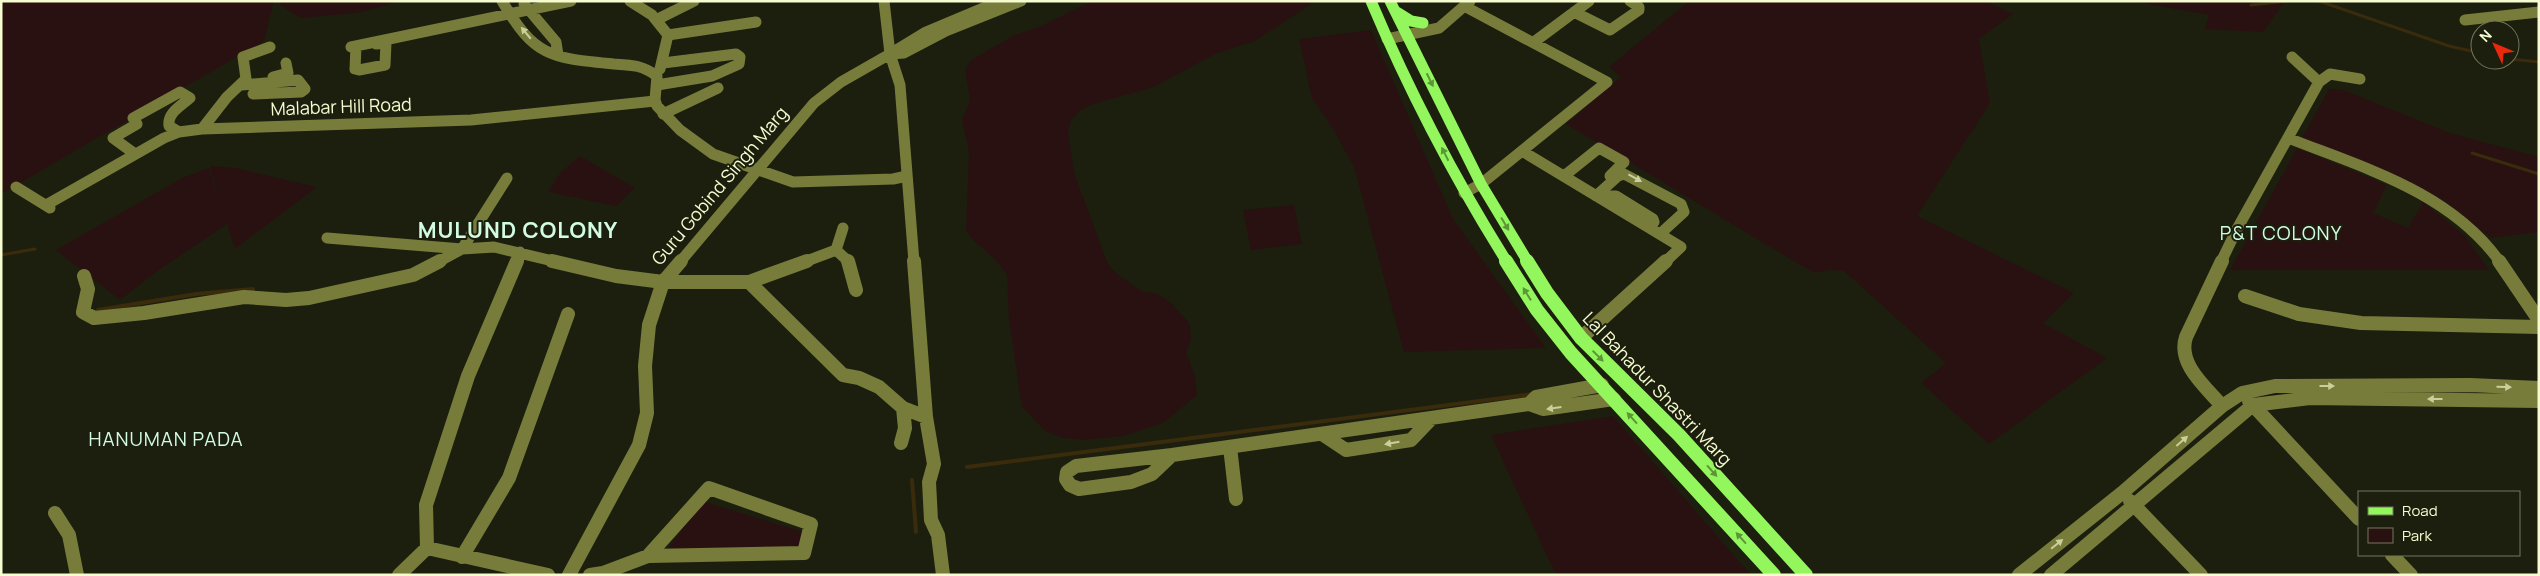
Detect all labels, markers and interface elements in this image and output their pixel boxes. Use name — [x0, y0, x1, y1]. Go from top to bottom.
north arrow — [2470, 20, 2520, 70]
text: N — [2475, 25, 2496, 46]
one-way arrow — [520, 27, 531, 40]
one-way arrow — [1425, 72, 1434, 87]
street label: Malabar Hill Road — [270, 92, 412, 120]
street label: Guru Gobind Singh Marg — [646, 101, 793, 270]
one-way arrow — [1441, 147, 1449, 161]
one-way arrow — [1629, 174, 1642, 183]
district label: MULUND COLONY — [418, 215, 618, 245]
one-way arrow — [1500, 217, 1509, 230]
district label: P&T COLONY — [2220, 220, 2342, 246]
one-way arrow — [1522, 288, 1532, 301]
street label: Lal Bahadur Shastri Marg — [1578, 306, 1737, 470]
one-way arrow — [1592, 349, 1604, 361]
one-way arrow — [2319, 382, 2335, 390]
one-way arrow — [2497, 383, 2513, 391]
one-way arrow — [2427, 395, 2443, 403]
one-way arrow — [1546, 404, 1562, 412]
one-way arrow — [1626, 413, 1638, 425]
district label: HANUMAN PADA — [88, 426, 244, 452]
one-way arrow — [2175, 435, 2188, 446]
one-way arrow — [1384, 439, 1400, 447]
one-way arrow — [1706, 465, 1718, 477]
legend — [2358, 491, 2520, 556]
text: Road — [2402, 500, 2438, 521]
text: Park — [2402, 525, 2432, 546]
one-way arrow — [1736, 532, 1747, 545]
one-way arrow — [2050, 539, 2063, 550]

